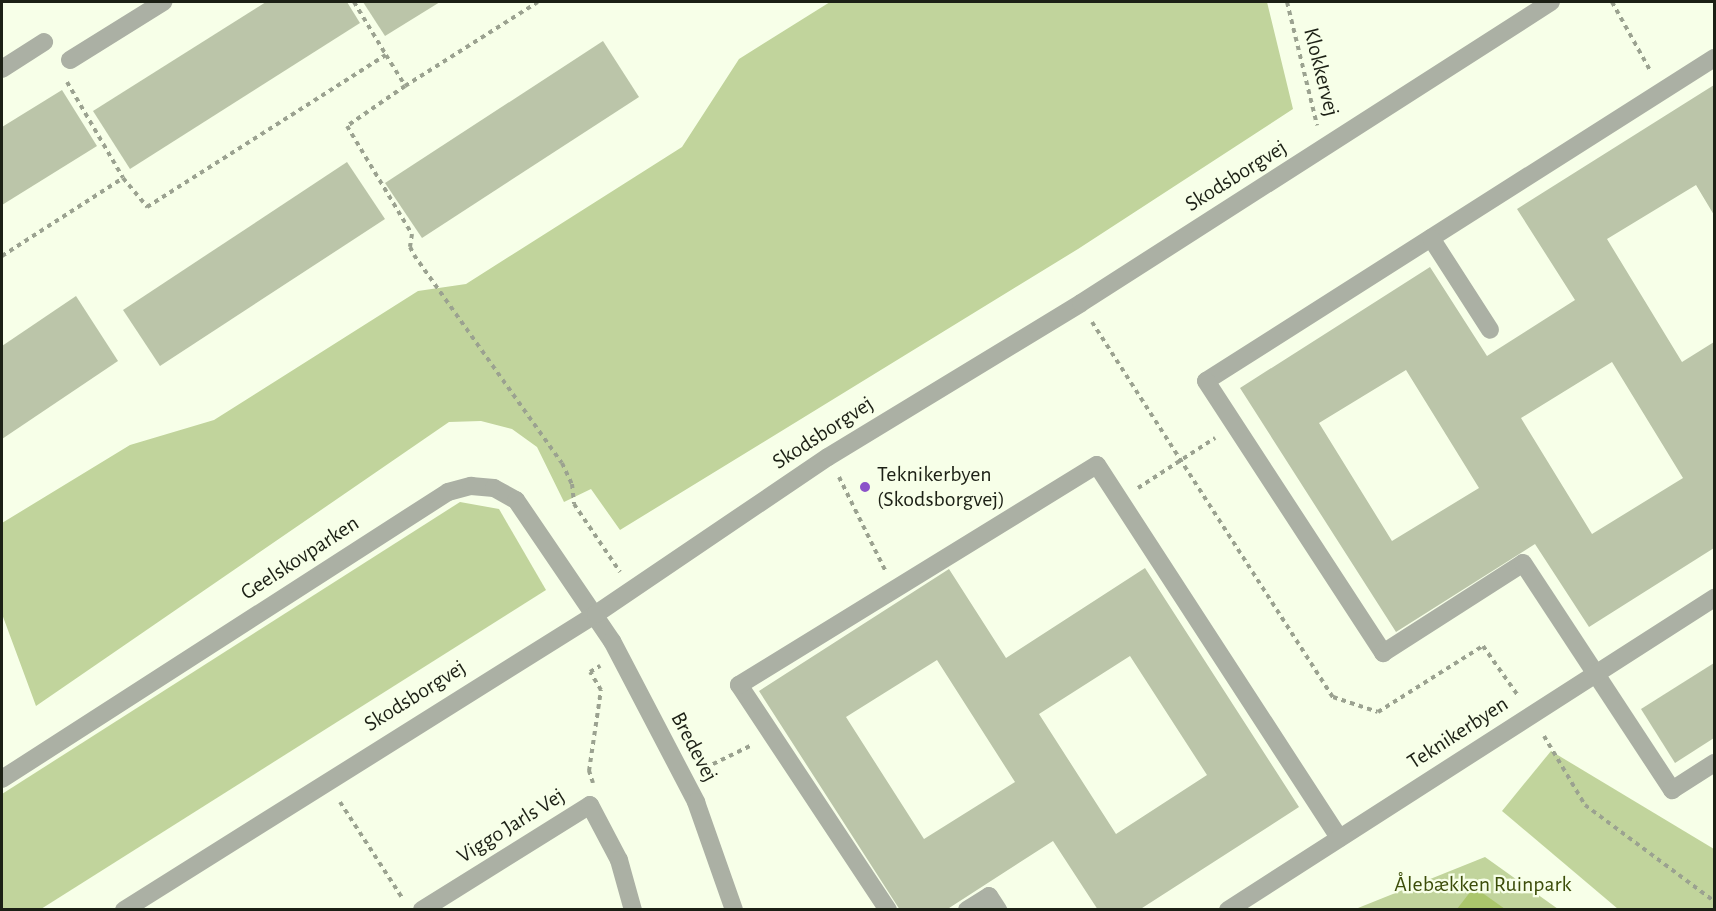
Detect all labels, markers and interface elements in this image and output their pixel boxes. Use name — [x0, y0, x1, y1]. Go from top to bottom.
street label: Klokkervej — [1297, 25, 1345, 119]
street label: Skodsborgvej — [1180, 134, 1292, 218]
street label: Skodsborgvej — [768, 391, 878, 475]
place label: Teknikerbyen (Skodsborgvej) — [877, 461, 1005, 512]
marker: Teknikerbyen (Skodsborgvej) — [858, 480, 872, 494]
street label: Geelskovparken — [236, 510, 364, 606]
street label: Skodsborgvej — [359, 654, 471, 738]
street label: Teknikerbyen — [1403, 691, 1513, 775]
street label: Bredevej — [665, 708, 723, 786]
street label: Viggo Jarls Vej — [452, 783, 570, 869]
park label: Ålebækken Ruinpark — [1394, 872, 1572, 898]

